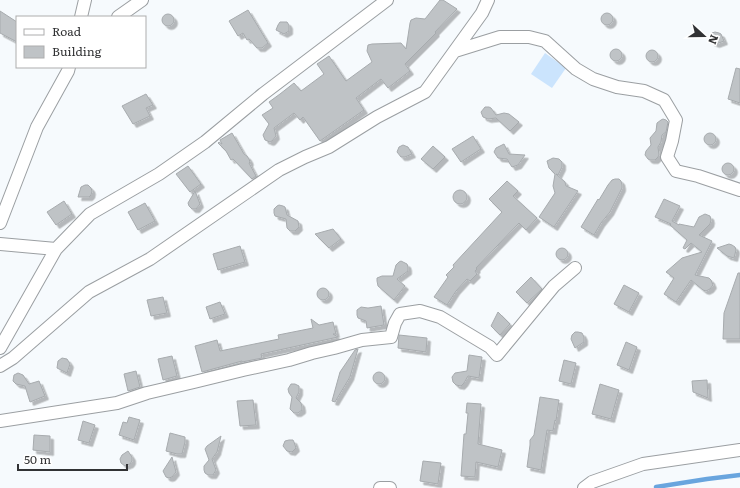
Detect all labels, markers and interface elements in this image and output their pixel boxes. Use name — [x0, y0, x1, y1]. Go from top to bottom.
legend — [16, 16, 146, 68]
north arrow — [684, 16, 724, 56]
text: Road — [52, 22, 82, 40]
text: N — [705, 33, 723, 47]
text: Building — [52, 42, 102, 60]
scale bar — [18, 446, 127, 472]
text: 50 m — [24, 450, 51, 468]

